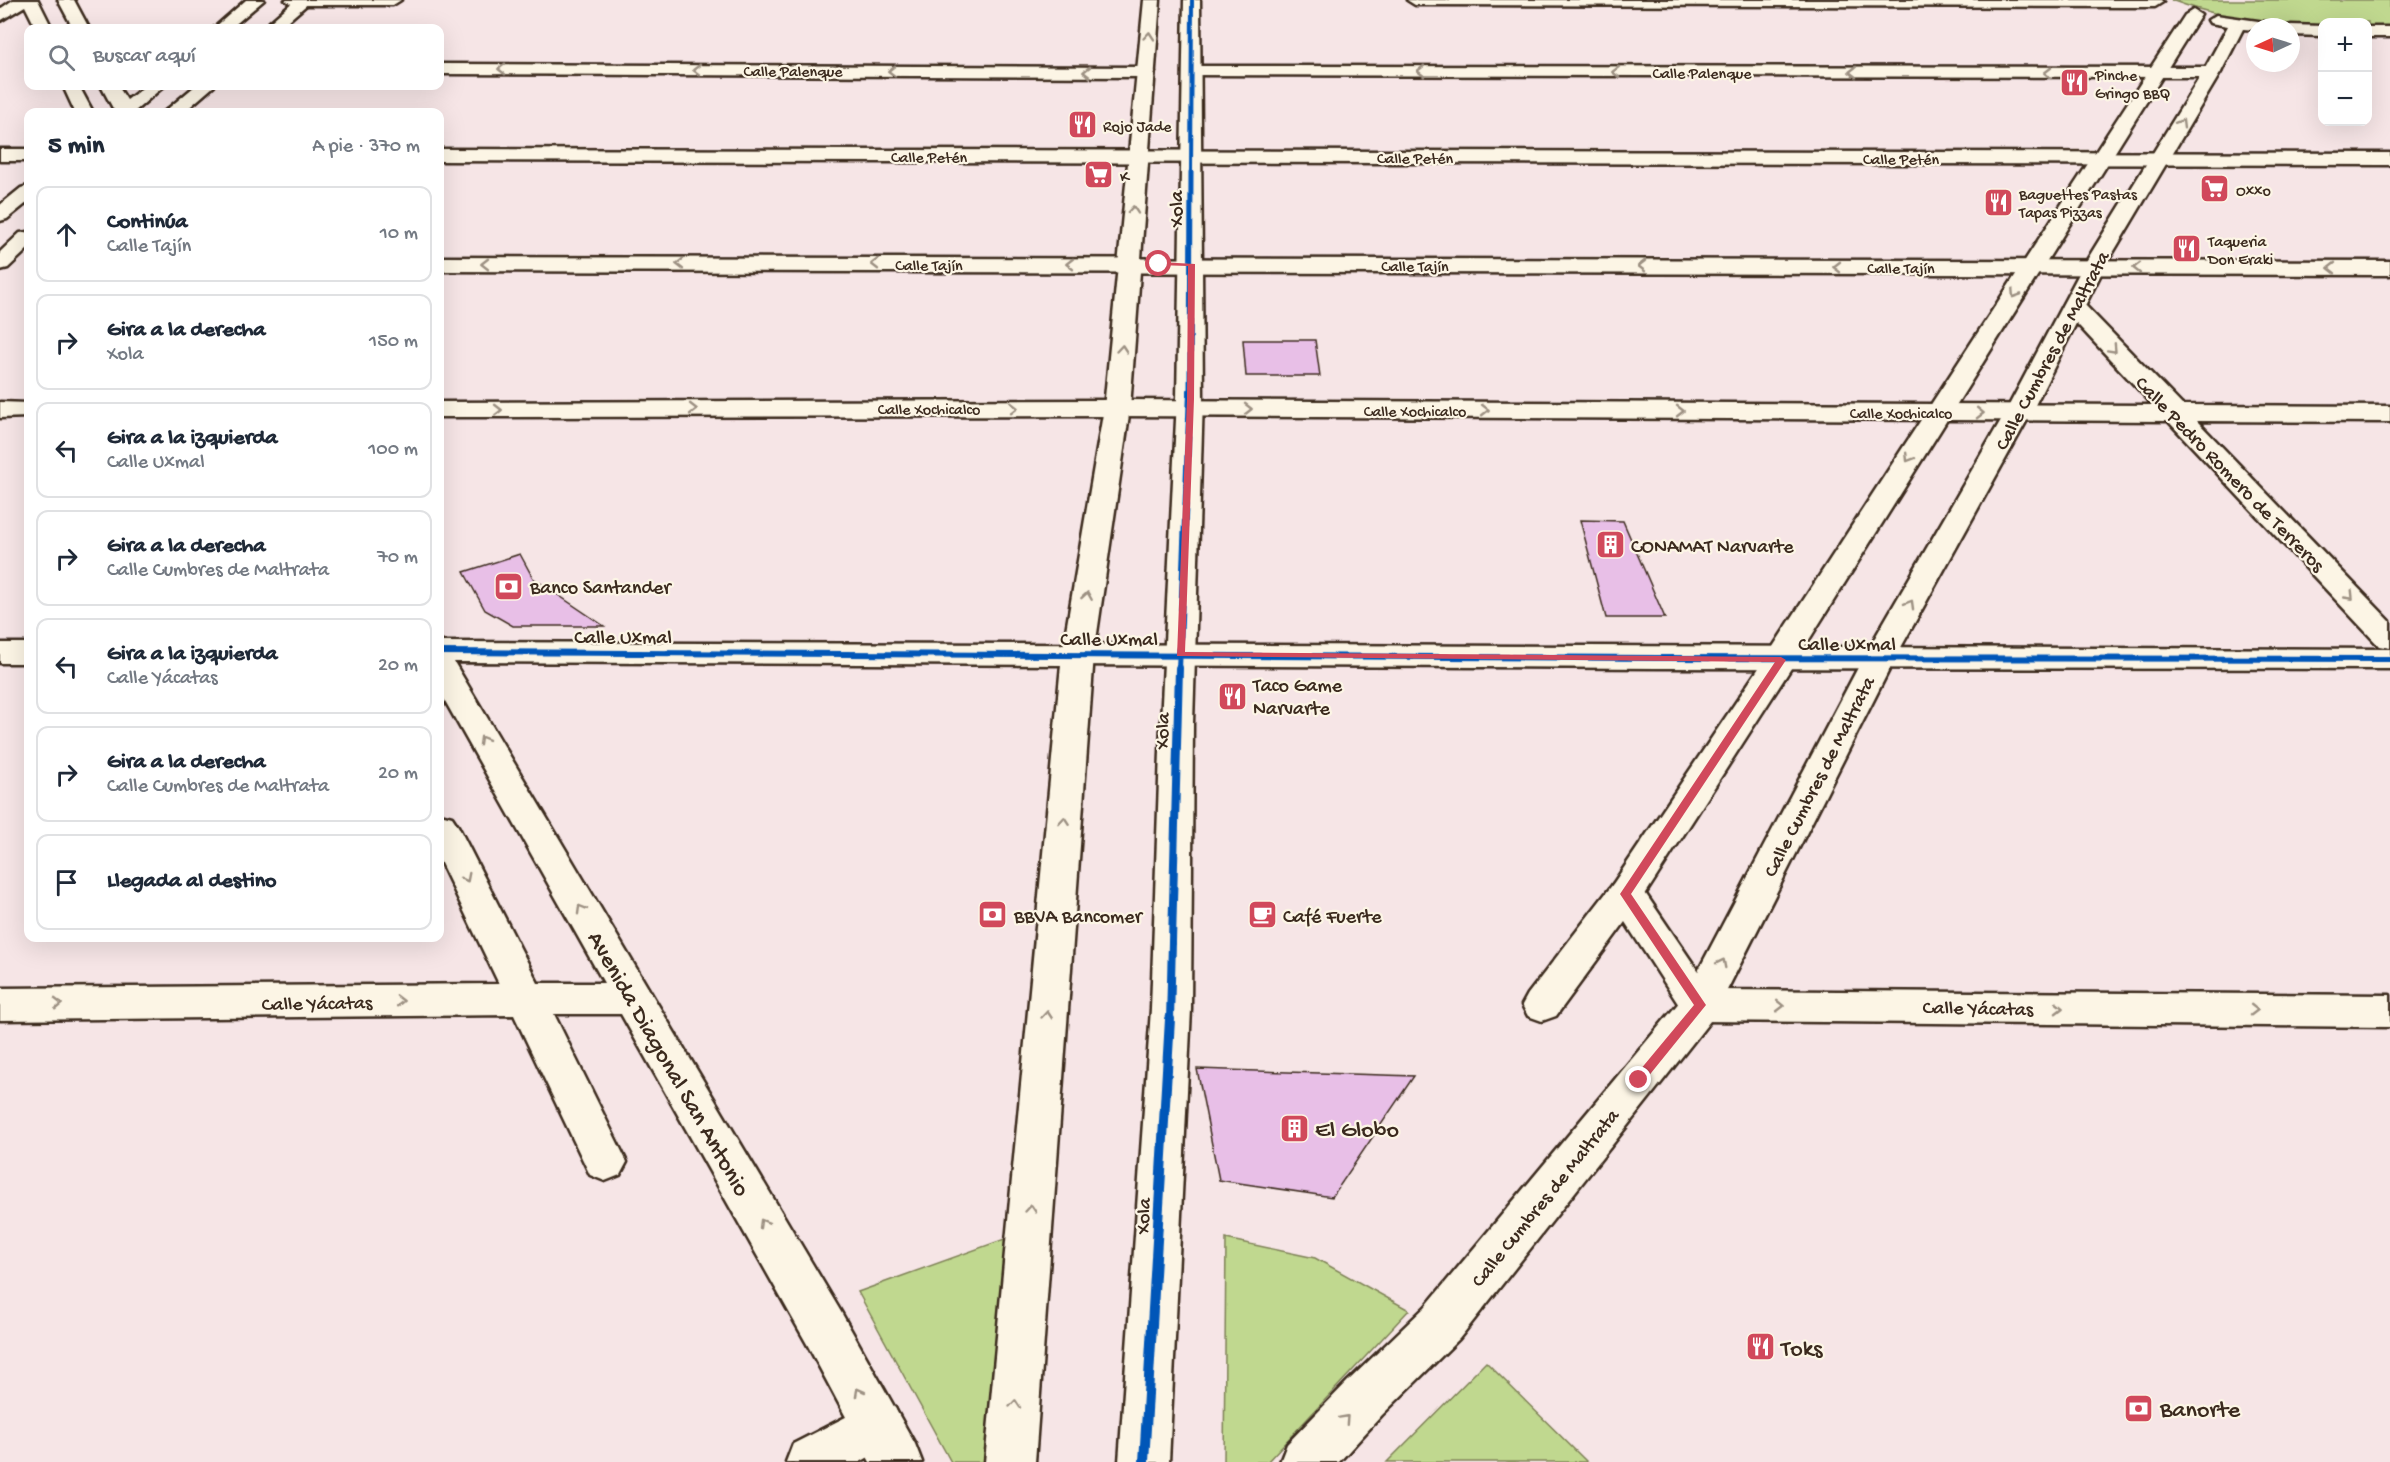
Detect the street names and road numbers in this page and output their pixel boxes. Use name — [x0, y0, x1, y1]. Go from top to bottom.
street label: Calle Palenque — [743, 64, 843, 83]
street label: Calle Palenque — [1652, 66, 1752, 85]
street label: Calle Petén — [891, 150, 967, 169]
street label: Calle Petén — [1377, 151, 1453, 170]
street label: Calle Petén — [1863, 152, 1939, 171]
street label: Xola — [1167, 190, 1190, 228]
street label: Calle Cumbres de Maltrata — [1992, 247, 2117, 455]
street label: Calle Tajín — [895, 258, 963, 277]
street label: Calle Tajín — [1381, 259, 1449, 278]
street label: Calle Tajín — [1867, 261, 1935, 280]
street label: Calle Pedro Romero de Terreros — [2129, 373, 2328, 578]
street label: Calle Xochicalco — [878, 402, 980, 421]
street label: Calle Xochicalco — [1364, 404, 1466, 423]
street label: Calle Xochicalco — [1850, 406, 1952, 425]
street label: Calle Uxmal — [574, 628, 672, 651]
street label: Calle Uxmal — [1060, 630, 1158, 653]
street label: Calle Uxmal — [1798, 635, 1896, 658]
street label: Calle Cumbres de Maltrata — [1760, 673, 1882, 882]
street label: Xola — [1152, 712, 1177, 751]
street label: Avenida Diagonal San Antonio — [579, 927, 755, 1202]
street label: Calle Yácatas — [262, 993, 373, 1018]
street label: Calle Yácatas — [1922, 998, 2034, 1023]
street label: Calle Cumbres de Maltrata — [1468, 1105, 1626, 1293]
street label: Xola — [1133, 1196, 1158, 1236]

